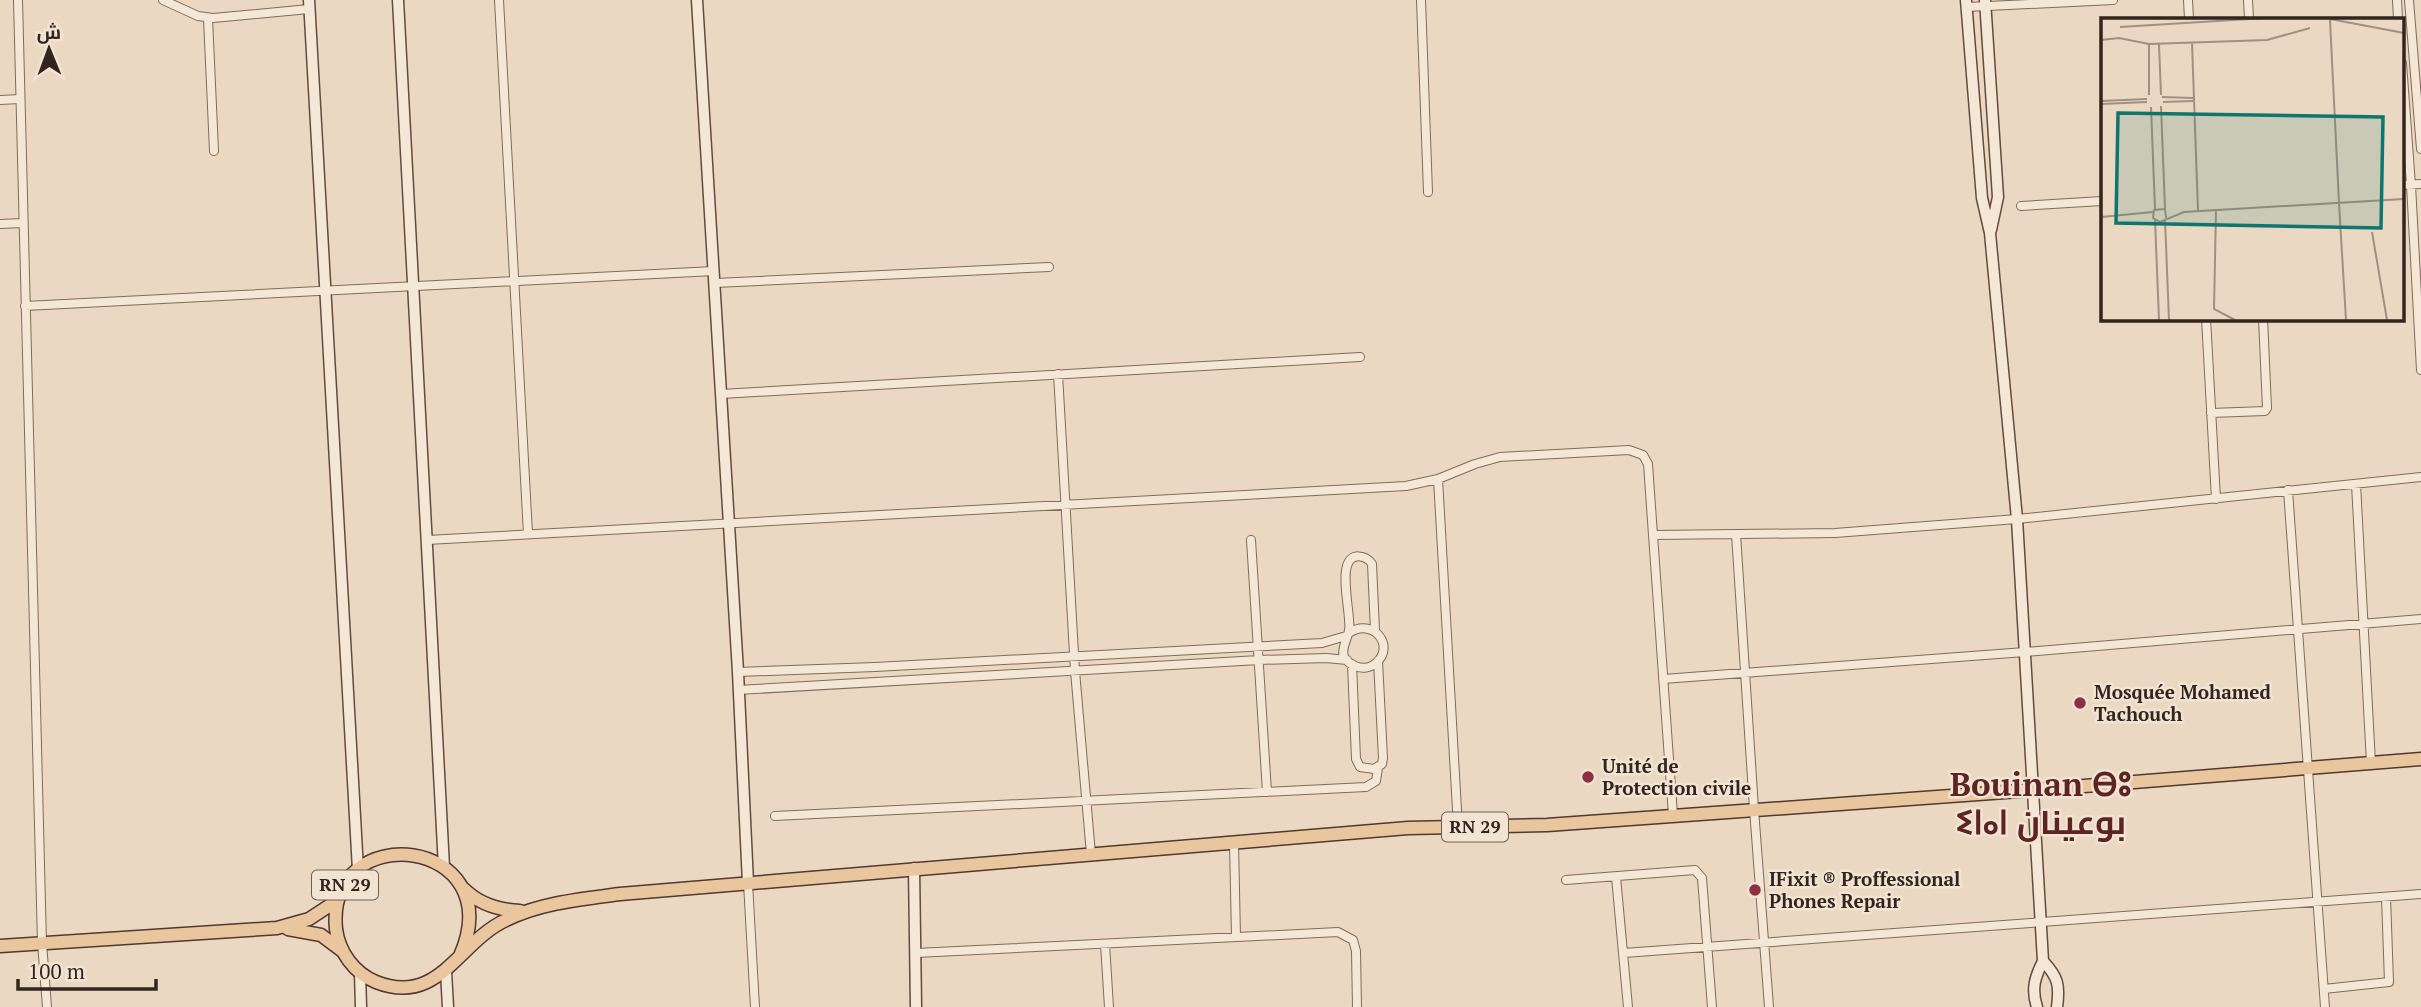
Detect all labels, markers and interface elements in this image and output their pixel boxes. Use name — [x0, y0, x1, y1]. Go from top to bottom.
north arrow — [14, 14, 84, 84]
inset map — [2101, 18, 2404, 320]
text: ش — [36, 19, 61, 44]
place label: Mosquée Mohamed Tachouch — [2094, 679, 2272, 726]
marker: Mosquée Mohamed Tachouch — [2072, 695, 2088, 711]
place label: Unité de Protection civile — [1602, 753, 1751, 800]
district label: Bouinan ⴱⵓ ⵉⵏⴰⵏ بوعينان — [1950, 762, 2132, 843]
marker: Unité de Protection civile — [1580, 769, 1596, 785]
road number: RN 29 — [1442, 812, 1508, 842]
place label: IFixit ® Proffessional Phones Repair — [1769, 866, 1960, 913]
road number: RN 29 — [312, 870, 378, 900]
marker: IFixit ® Proffessional Phones Repair — [1747, 882, 1763, 898]
scale bar — [18, 948, 156, 992]
text: 100 m — [28, 957, 85, 985]

